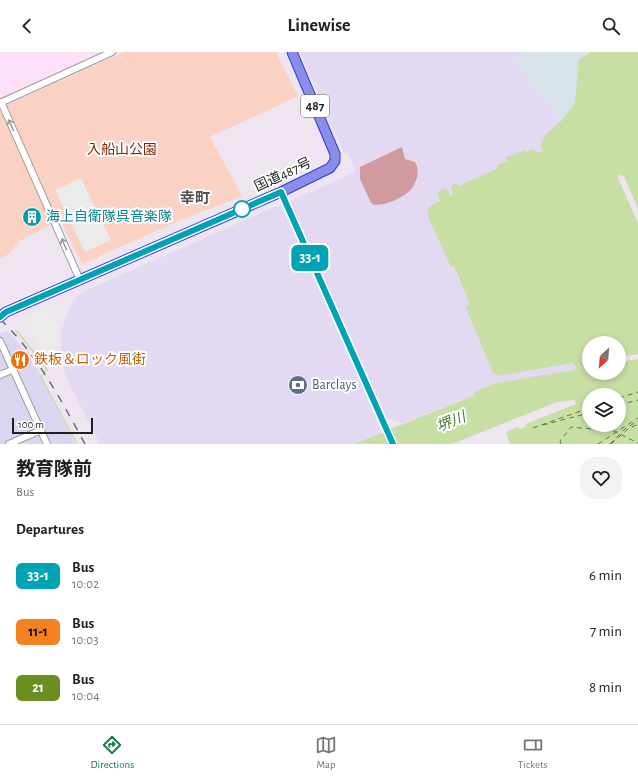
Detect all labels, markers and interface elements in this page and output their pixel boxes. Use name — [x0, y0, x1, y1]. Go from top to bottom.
icon: back — [16, 15, 38, 37]
icon: search — [600, 15, 622, 37]
text: Linewise — [287, 17, 351, 35]
road number: 487 — [301, 95, 329, 117]
one-way arrow — [7, 119, 14, 131]
park label: 入船山公園 — [87, 142, 157, 157]
street label: 国道487号 — [252, 155, 314, 194]
district label: 幸町 — [180, 190, 210, 206]
unlabelled marker — [233, 200, 251, 218]
building icon: 海上自衛隊呉音楽隊 — [21, 206, 43, 228]
place label: 海上自衛隊呉音楽隊 — [46, 209, 172, 224]
one-way arrow — [60, 238, 67, 250]
line badge: 33-1 — [282, 245, 338, 271]
text: 33-1 — [299, 251, 321, 265]
north arrow — [582, 336, 626, 380]
map controls — [582, 336, 626, 432]
restaurant icon: 鉄板＆ロック風街 — [9, 349, 31, 371]
place label: 鉄板＆ロック風街 — [34, 352, 146, 367]
bank icon: Barclays — [287, 374, 309, 396]
place label: Barclays — [312, 378, 357, 392]
button: layers — [582, 388, 626, 432]
water label: 堺川 — [434, 408, 470, 435]
scale bar — [12, 416, 93, 435]
text: 100 m — [18, 419, 44, 430]
button: heart — [580, 457, 622, 499]
text: 教育隊前 — [16, 460, 92, 479]
text: Bus — [16, 486, 34, 499]
text: Departures — [16, 522, 84, 537]
text: Bus — [72, 560, 94, 575]
text: 6 min — [589, 568, 622, 583]
text: 33-1 — [27, 569, 49, 583]
text: 10:02 — [72, 578, 99, 591]
text: Bus — [72, 616, 94, 631]
text: 7 min — [590, 624, 622, 639]
text: 11-1 — [28, 625, 48, 639]
text: 10:03 — [72, 634, 99, 647]
text: Bus — [72, 672, 94, 687]
text: 8 min — [589, 680, 622, 695]
text: 21 — [32, 681, 44, 695]
text: 10:04 — [72, 690, 99, 703]
tab: Directions — [90, 734, 134, 771]
tab: Map — [315, 734, 337, 771]
tab: Tickets — [518, 734, 548, 771]

